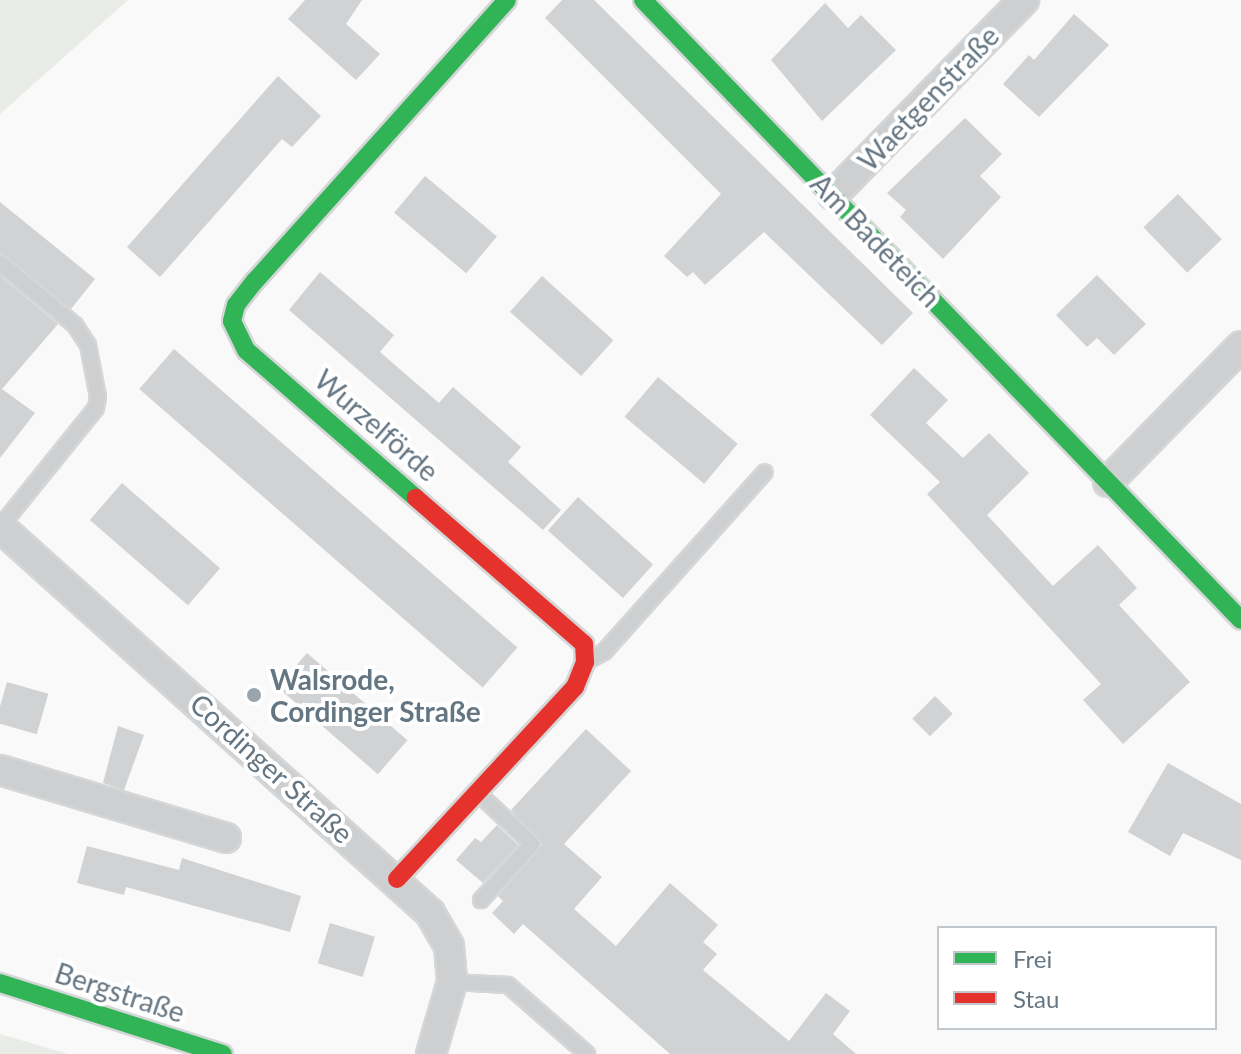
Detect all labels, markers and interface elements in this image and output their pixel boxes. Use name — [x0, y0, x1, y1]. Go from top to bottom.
street label: Waetgenstraße — [851, 19, 1005, 177]
street label: Am Badeteich — [804, 167, 948, 313]
street label: Wurzelförde — [308, 362, 446, 488]
place label: Walsrode, Cordinger Straße — [270, 662, 481, 728]
street label: Cordinger Straße — [183, 686, 361, 850]
marker: Walsrode, Cordinger Straße — [245, 686, 263, 704]
legend — [937, 926, 1217, 1030]
text: Frei — [1013, 944, 1052, 973]
street label: Bergstraße — [51, 955, 189, 1029]
text: Stau — [1013, 984, 1059, 1013]

